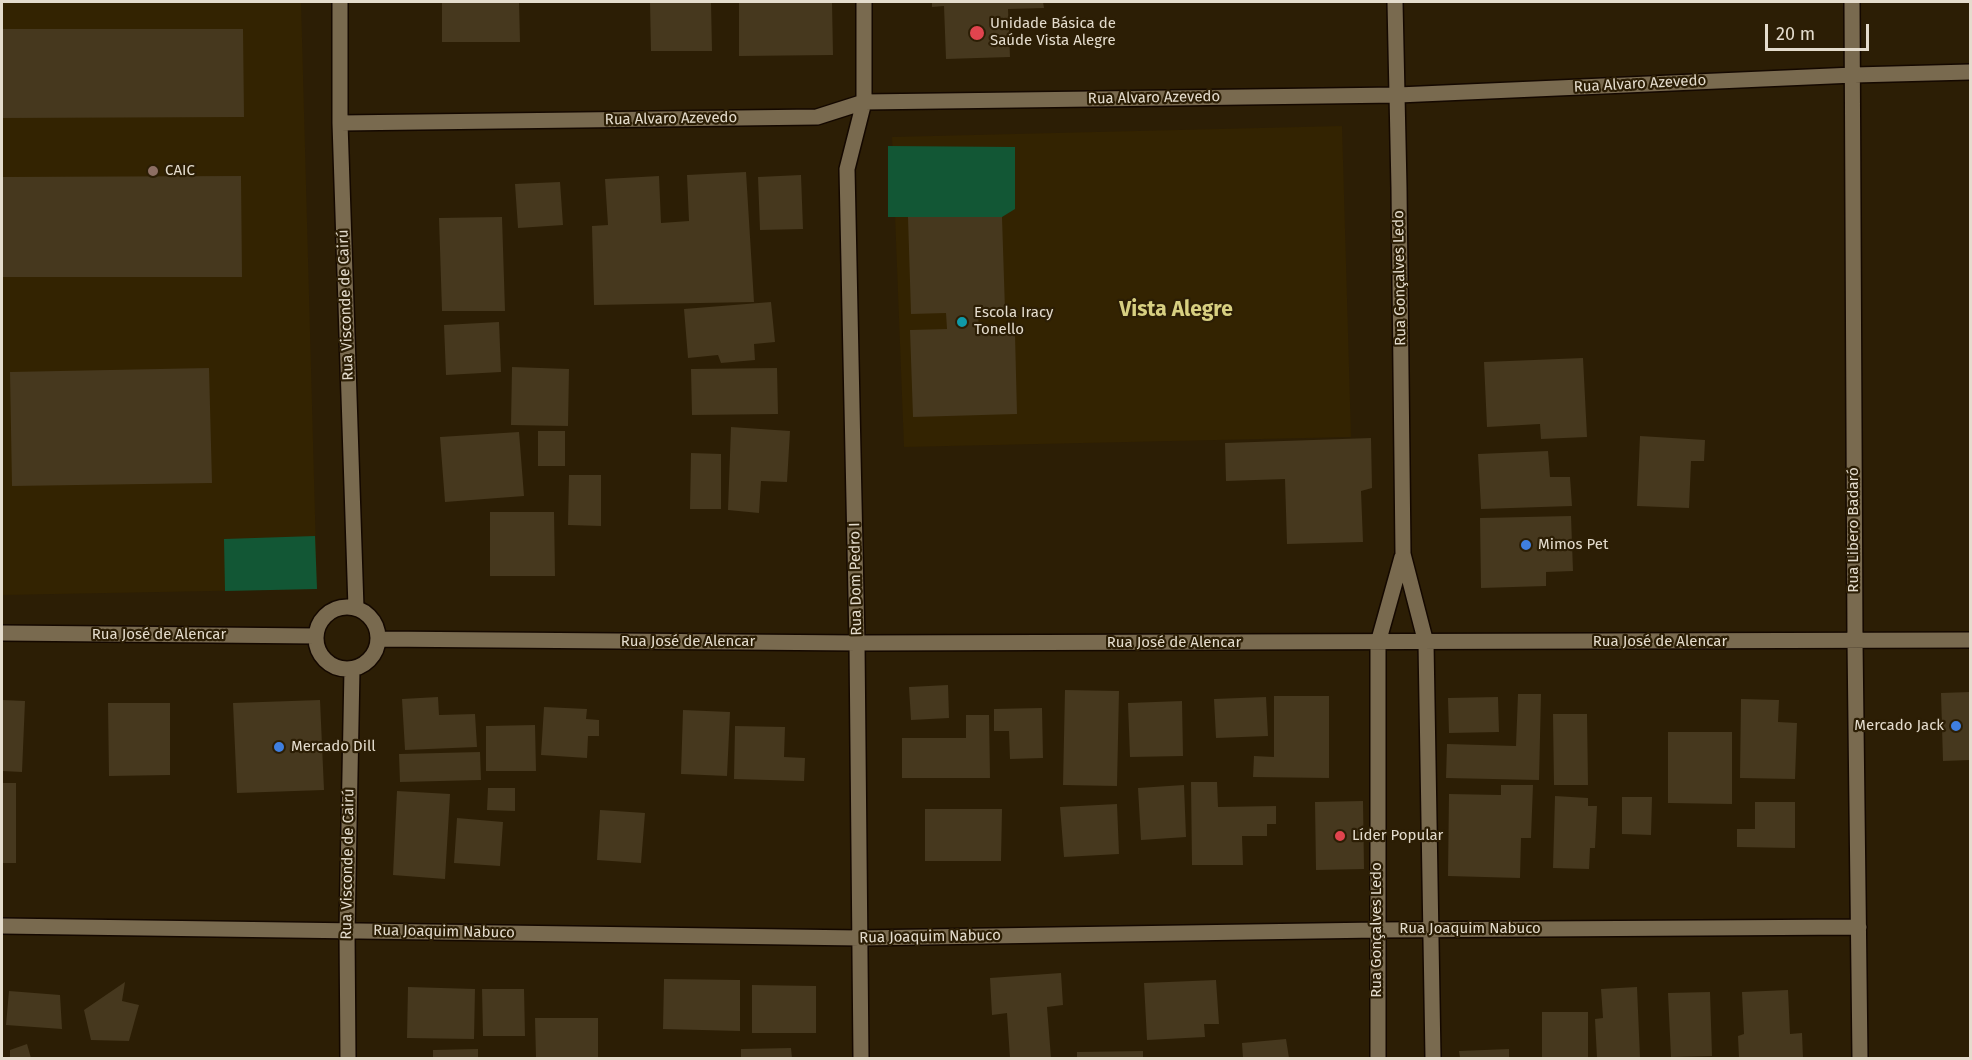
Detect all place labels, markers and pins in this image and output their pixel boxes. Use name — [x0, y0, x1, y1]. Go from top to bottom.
place label: Unidade Básica de Saúde Vista Alegre — [990, 15, 1116, 50]
marker: Unidade Básica de Saúde Vista Alegre — [968, 24, 986, 42]
place label: CAIC — [165, 162, 195, 180]
marker: CAIC — [146, 164, 160, 178]
place label: Escola Iracy Tonello — [974, 304, 1053, 339]
marker: Escola Iracy Tonello — [955, 315, 969, 329]
place label: Mimos Pet — [1538, 536, 1608, 554]
marker: Mimos Pet — [1519, 538, 1533, 552]
place label: Mercado Jack — [1854, 717, 1944, 735]
marker: Mercado Jack — [1949, 719, 1963, 733]
place label: Mercado Dill — [291, 738, 376, 756]
marker: Mercado Dill — [272, 740, 286, 754]
place label: Líder Popular — [1352, 827, 1443, 845]
marker: Líder Popular — [1333, 829, 1347, 843]

